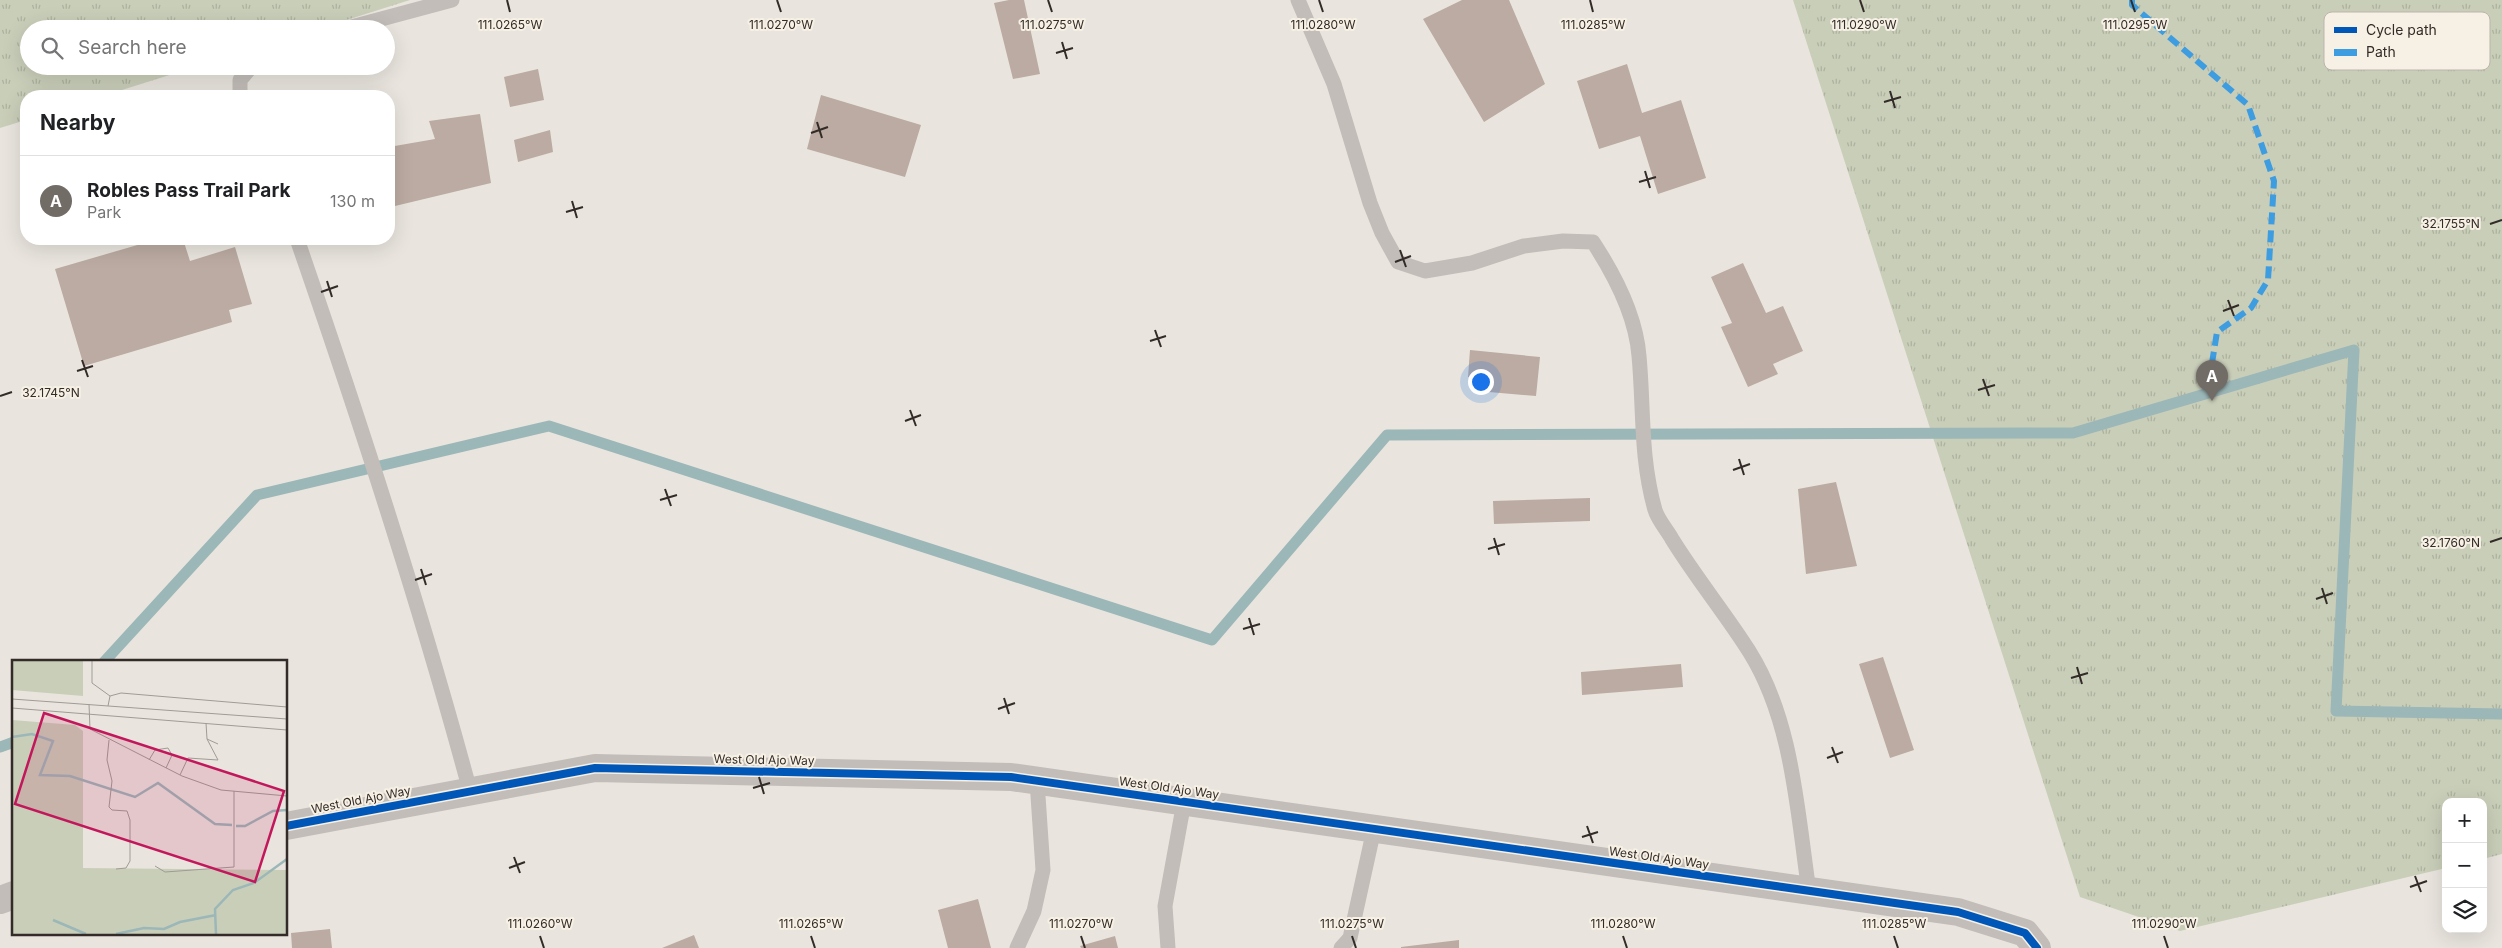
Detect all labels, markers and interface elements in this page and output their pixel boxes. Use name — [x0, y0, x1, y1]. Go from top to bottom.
legend — [2324, 12, 2490, 70]
text: 111.0265°W — [478, 17, 543, 32]
text: 111.0270°W — [749, 17, 813, 32]
text: 111.0275°W — [1020, 17, 1084, 32]
text: 111.0280°W — [1291, 17, 1356, 32]
text: 111.0285°W — [1561, 17, 1626, 32]
text: 111.0290°W — [1832, 17, 1897, 32]
text: 111.0295°W — [2103, 17, 2168, 32]
search box — [20, 20, 395, 75]
text: Cycle path — [2366, 21, 2437, 38]
icon: search — [38, 34, 66, 62]
text: Search here — [78, 36, 187, 59]
text: Path — [2366, 43, 2396, 60]
text: Nearby — [40, 110, 115, 135]
text: Robles Pass Trail Park — [87, 179, 290, 202]
text: A — [50, 191, 62, 211]
text: 130 m — [330, 191, 375, 211]
text: Park — [87, 202, 121, 222]
text: 32.1755°N — [2422, 216, 2480, 231]
pin: A — [2196, 360, 2228, 401]
your location — [1468, 369, 1494, 395]
text: 32.1745°N — [22, 385, 80, 400]
text: 32.1760°N — [2422, 535, 2480, 550]
inset map — [12, 660, 288, 936]
street label: West Old Ajo Way — [713, 751, 815, 768]
street label: West Old Ajo Way — [1118, 773, 1220, 802]
street label: West Old Ajo Way — [310, 782, 412, 817]
map controls — [2442, 798, 2487, 933]
button: + — [2442, 798, 2487, 843]
street label: West Old Ajo Way — [1608, 843, 1710, 872]
button: − — [2442, 843, 2487, 888]
button: layers — [2442, 888, 2487, 933]
text: 111.0260°W — [508, 916, 573, 931]
text: 111.0265°W — [779, 916, 844, 931]
text: 111.0270°W — [1049, 916, 1113, 931]
text: 111.0275°W — [1320, 916, 1384, 931]
text: 111.0280°W — [1591, 916, 1656, 931]
text: 111.0285°W — [1862, 916, 1927, 931]
text: 111.0290°W — [2132, 916, 2197, 931]

